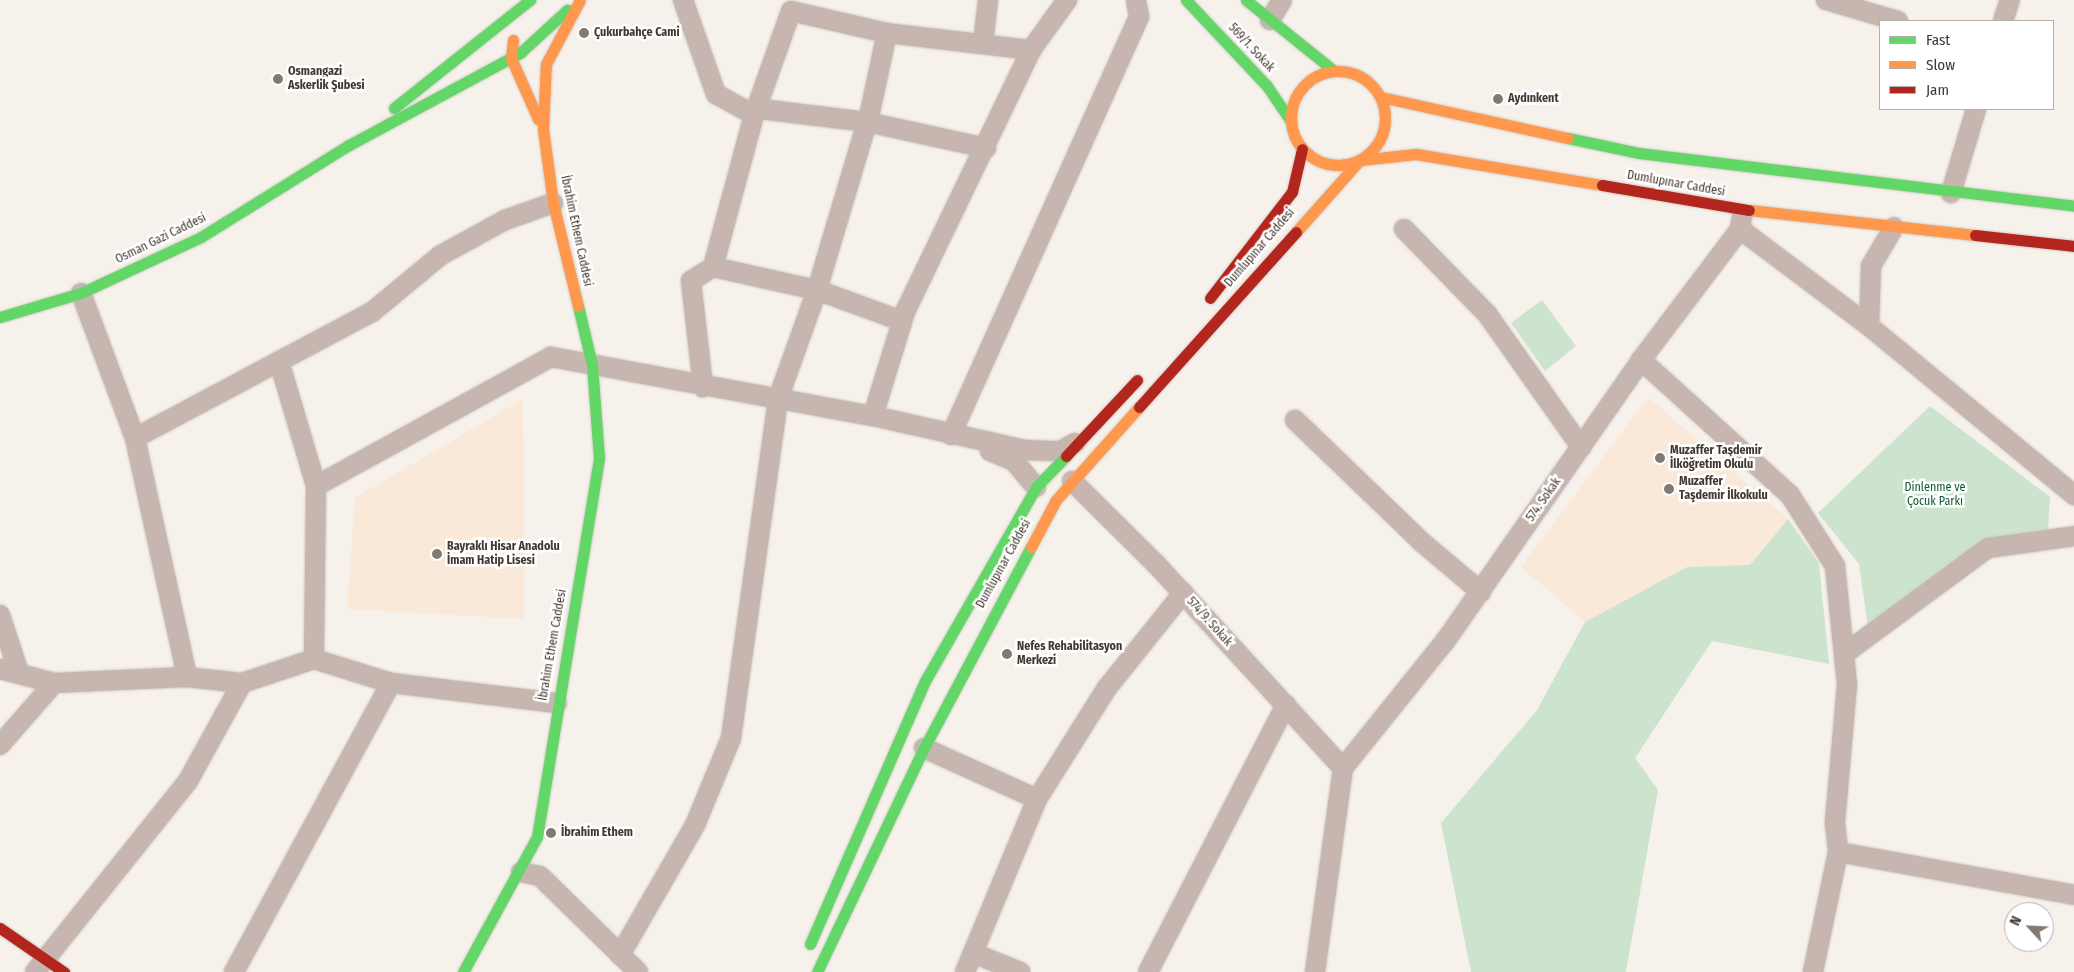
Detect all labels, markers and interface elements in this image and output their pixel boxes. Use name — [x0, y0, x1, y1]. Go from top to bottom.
legend — [1879, 20, 2054, 110]
street label: 569/1. Sokak — [1225, 21, 1277, 75]
place label: Çukurbahçe Cami — [594, 26, 680, 40]
marker: Çukurbahçe Cami — [578, 27, 590, 39]
text: Fast — [1926, 31, 1950, 49]
text: Slow — [1926, 56, 1955, 74]
place label: Osmangazi Askerlik Şubesi — [288, 65, 365, 93]
marker: Osmangazi Askerlik Şubesi — [272, 73, 284, 85]
text: Jam — [1926, 81, 1949, 99]
place label: Aydınkent — [1508, 92, 1559, 106]
marker: Aydınkent — [1492, 93, 1504, 105]
street label: Dumlupınar Caddesi — [1626, 168, 1726, 200]
street label: İbrahim Ethem Caddesi — [557, 174, 595, 288]
street label: Dumlupınar Caddesi — [1222, 206, 1298, 290]
street label: Osman Gazi Caddesi — [113, 211, 209, 267]
place label: Muzaffer Taşdemir İlköğretim Okulu — [1670, 444, 1762, 472]
marker: Muzaffer Taşdemir İlköğretim Okulu — [1654, 452, 1666, 464]
street label: 574. Sokak — [1524, 475, 1564, 525]
place label: Muzaffer Taşdemir İlkokulu — [1679, 475, 1768, 503]
park label: Dinlenme ve Çocuk Parkı — [1905, 481, 1965, 509]
marker: Muzaffer Taşdemir İlkokulu — [1663, 483, 1675, 495]
street label: Dumlupınar Caddesi — [974, 517, 1034, 611]
place label: Bayraklı Hisar Anadolu İmam Hatip Lisesi — [447, 540, 560, 568]
marker: Bayraklı Hisar Anadolu İmam Hatip Lisesi — [431, 548, 443, 560]
street label: İbrahim Ethem Caddesi — [536, 588, 570, 702]
street label: 574/9. Sokak — [1183, 595, 1235, 649]
place label: Nefes Rehabilitasyon Merkezi — [1017, 640, 1122, 668]
marker: Nefes Rehabilitasyon Merkezi — [1001, 648, 1013, 660]
place label: İbrahim Ethem — [561, 826, 633, 840]
marker: İbrahim Ethem — [545, 827, 557, 839]
north arrow — [2004, 902, 2054, 952]
text: N — [2006, 913, 2025, 928]

